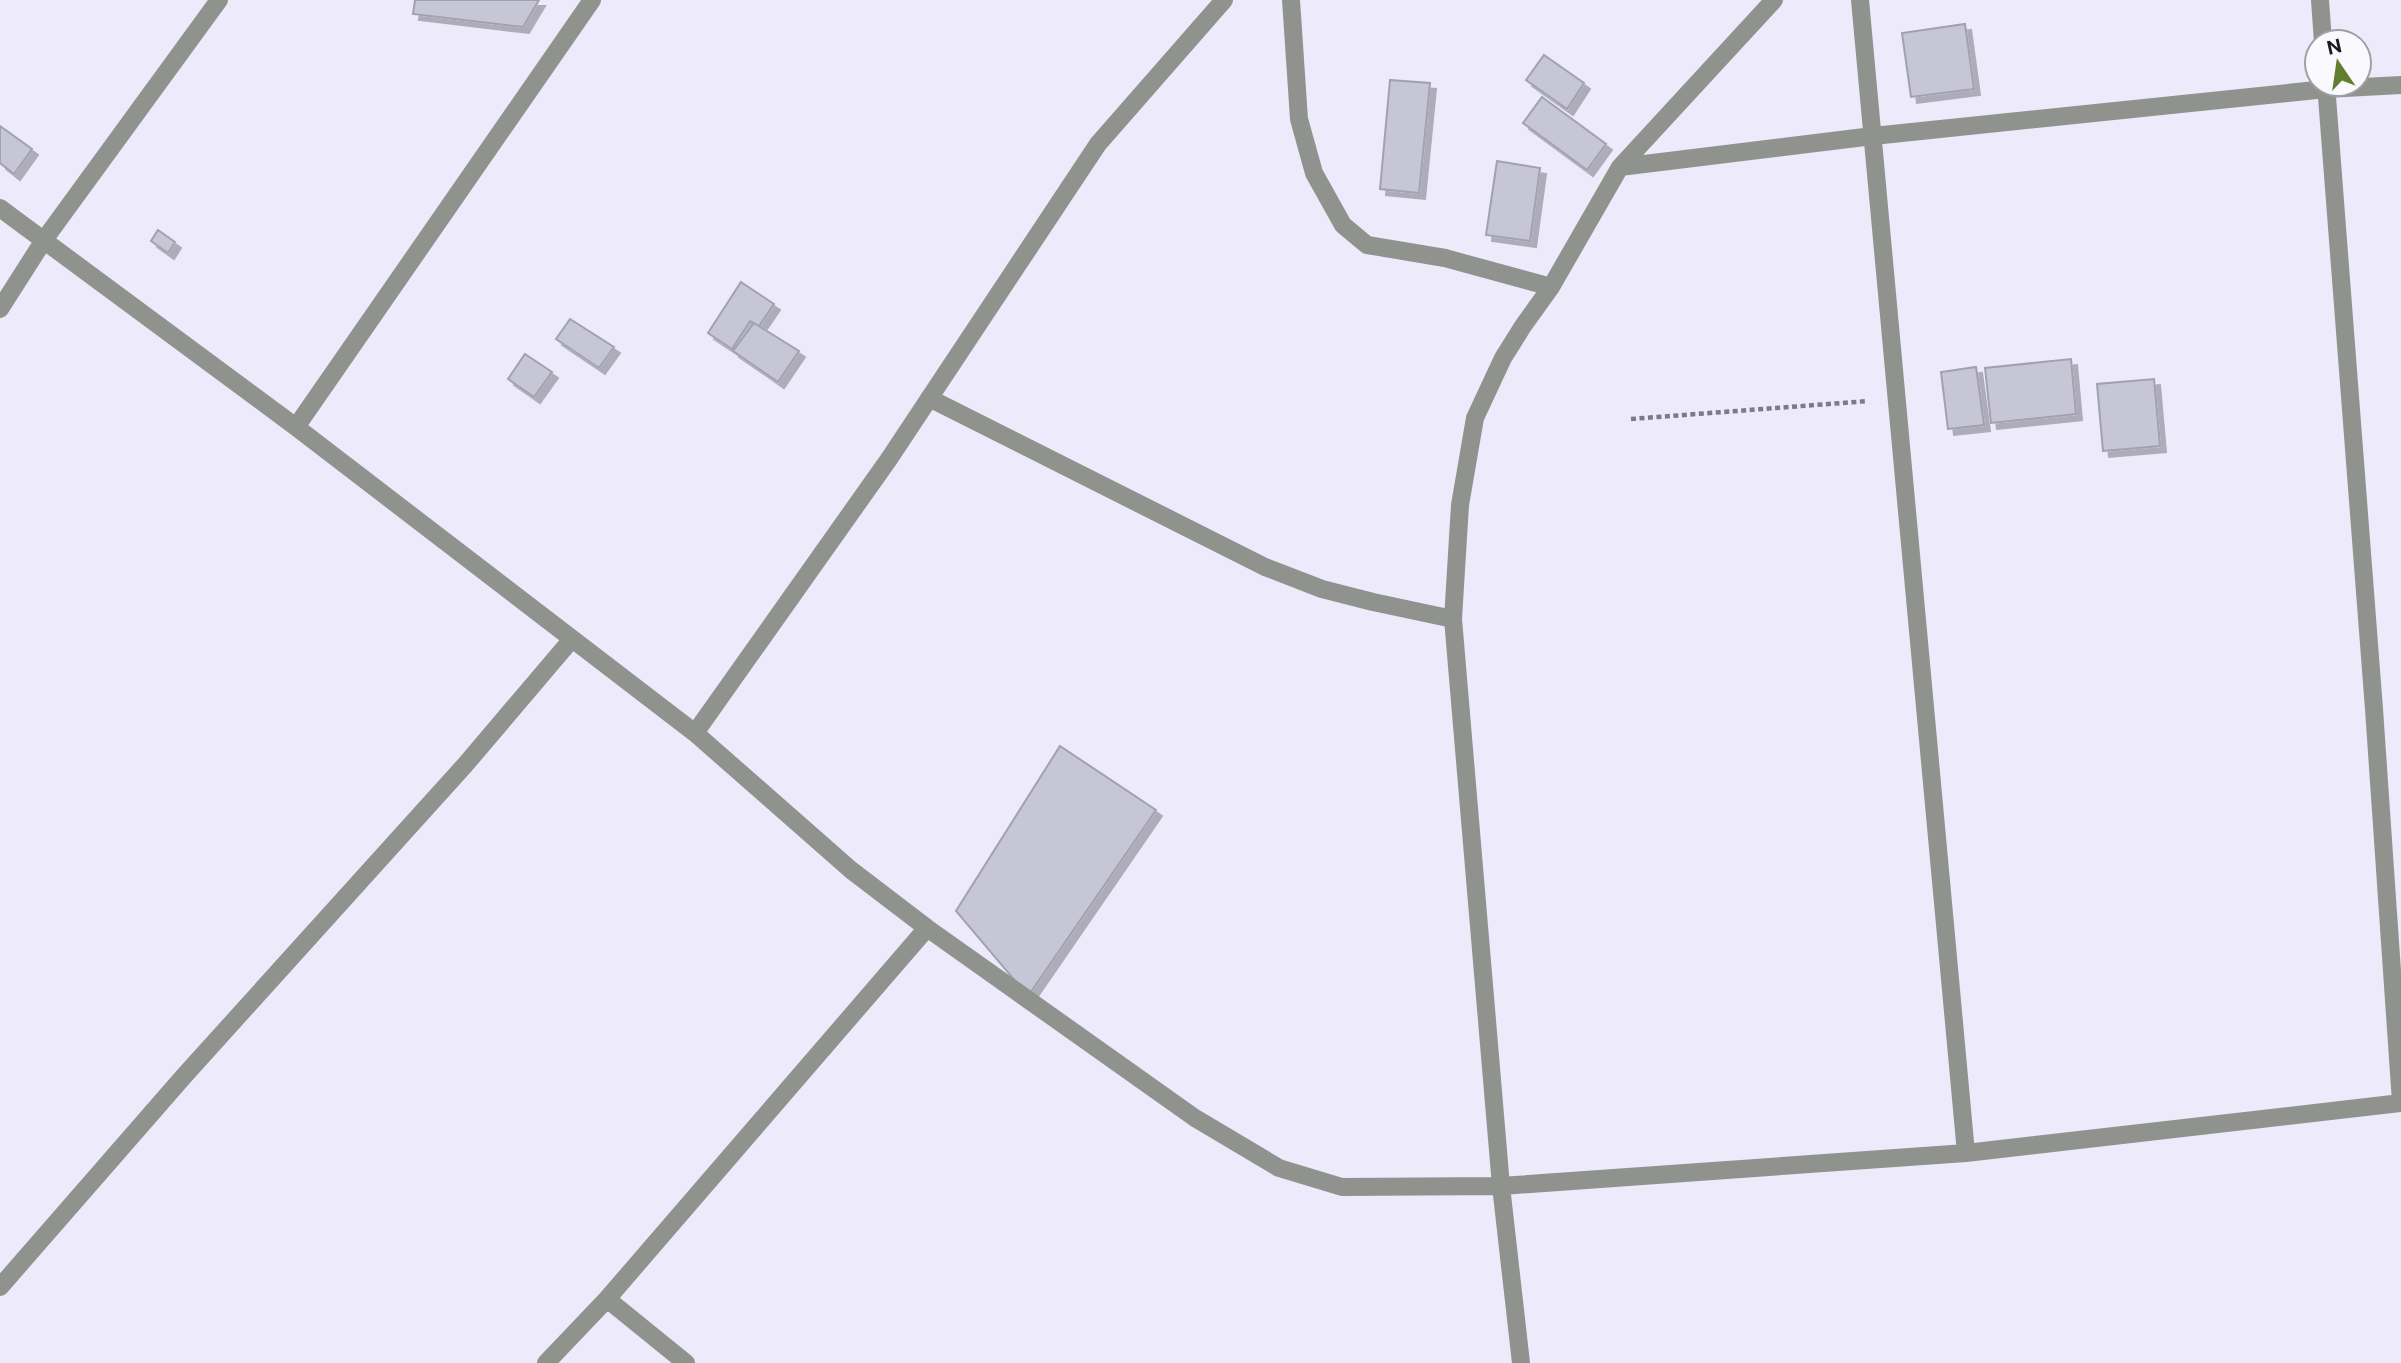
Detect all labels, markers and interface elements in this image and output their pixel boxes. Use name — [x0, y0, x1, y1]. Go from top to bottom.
north arrow — [2303, 28, 2373, 98]
text: N — [2324, 34, 2344, 59]

